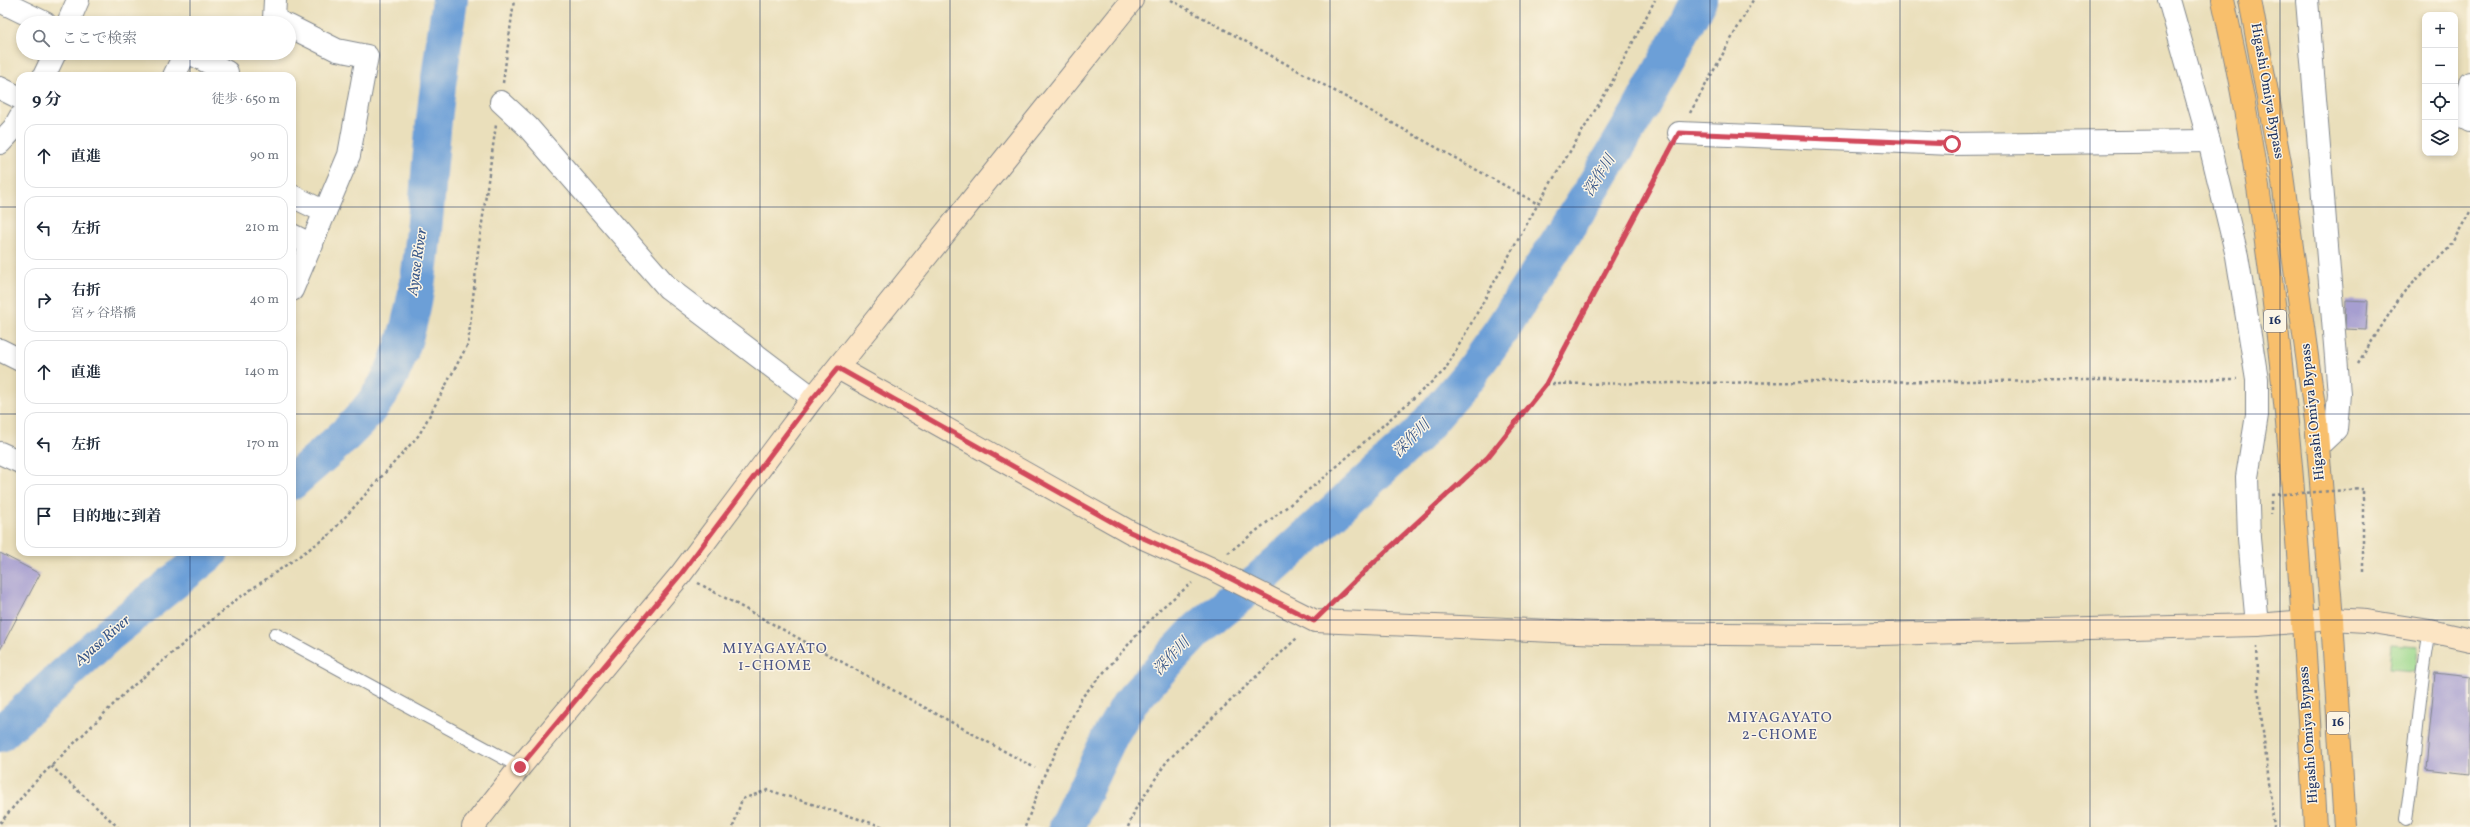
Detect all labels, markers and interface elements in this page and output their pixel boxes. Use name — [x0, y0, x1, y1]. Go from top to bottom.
map controls — [2422, 12, 2458, 156]
button: + — [2422, 12, 2458, 48]
search box — [16, 16, 296, 60]
street label: Higashi Omiya Bypass — [2246, 22, 2288, 160]
icon: search — [30, 27, 52, 49]
text: ここで検索 — [62, 29, 137, 50]
button: − — [2422, 48, 2458, 84]
button: locate — [2422, 84, 2458, 120]
text: 9 分 — [32, 89, 62, 112]
text: 徒歩 · 650 m — [212, 91, 280, 109]
button: layers — [2422, 120, 2458, 156]
route start — [1943, 135, 1961, 153]
icon: ahead — [33, 145, 55, 167]
text: 直進 — [71, 147, 101, 168]
text: 90 m — [250, 147, 279, 165]
water label: 深作川 — [1579, 150, 1622, 201]
icon: left — [33, 217, 55, 239]
text: 左折 — [71, 219, 101, 240]
text: 210 m — [245, 219, 279, 237]
water label: Ayase River — [403, 227, 433, 298]
text: 右折 — [71, 281, 101, 302]
icon: right — [33, 289, 55, 311]
text: 40 m — [250, 291, 279, 309]
text: 宮ヶ谷塔橋 — [71, 305, 136, 323]
road number: 16 — [2264, 310, 2286, 332]
street label: Higashi Omiya Bypass — [2296, 343, 2330, 481]
icon: ahead — [33, 361, 55, 383]
text: 直進 — [71, 363, 101, 384]
text: 140 m — [245, 363, 279, 381]
water label: 深作川 — [1389, 414, 1437, 462]
icon: left — [33, 433, 55, 455]
text: 左折 — [71, 435, 101, 456]
text: 170 m — [246, 435, 279, 453]
icon: arrive — [33, 505, 55, 527]
text: 目的地に到着 — [71, 507, 161, 528]
water label: Ayase River — [70, 611, 136, 672]
water label: 深作川 — [1149, 632, 1196, 681]
district label: MIYAGAYATO 1-CHOME — [722, 639, 828, 677]
street label: Higashi Omiya Bypass — [2295, 666, 2323, 804]
district label: MIYAGAYATO 2-CHOME — [1727, 708, 1833, 746]
road number: 16 — [2327, 712, 2349, 734]
route end — [511, 758, 529, 776]

